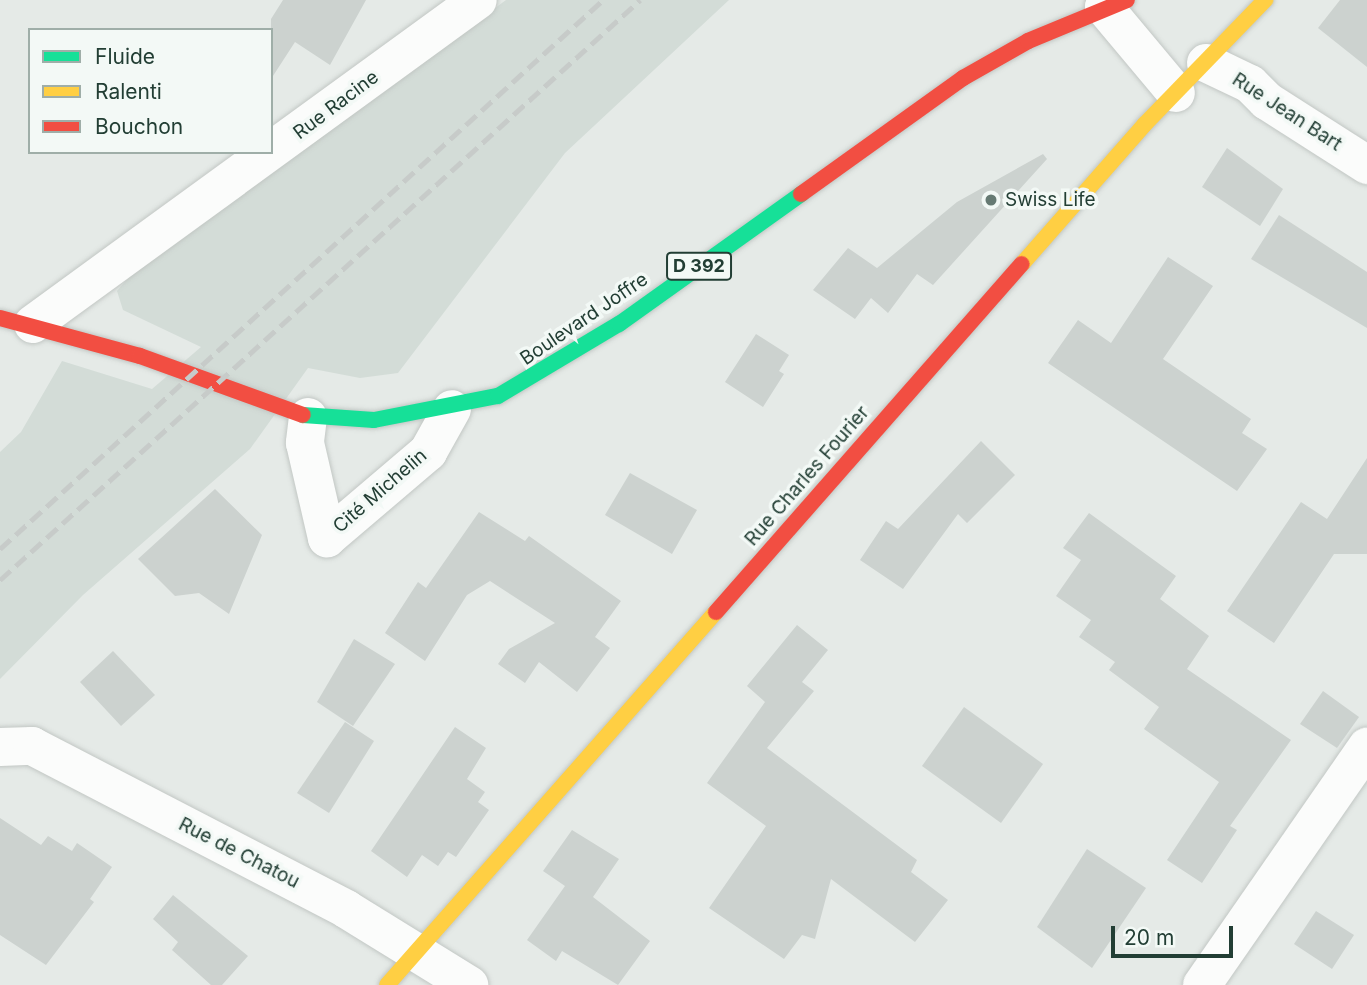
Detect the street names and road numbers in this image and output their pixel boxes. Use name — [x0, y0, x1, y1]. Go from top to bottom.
street label: Rue Racine — [289, 66, 383, 144]
street label: Rue Jean Bart — [1228, 68, 1346, 156]
road number: D 392 — [666, 252, 732, 280]
street label: Boulevard Joffre — [516, 268, 652, 370]
street label: Rue Charles Fourier — [740, 402, 874, 550]
street label: Cité Michelin — [329, 444, 431, 538]
street label: Rue de Chatou — [175, 813, 303, 893]

